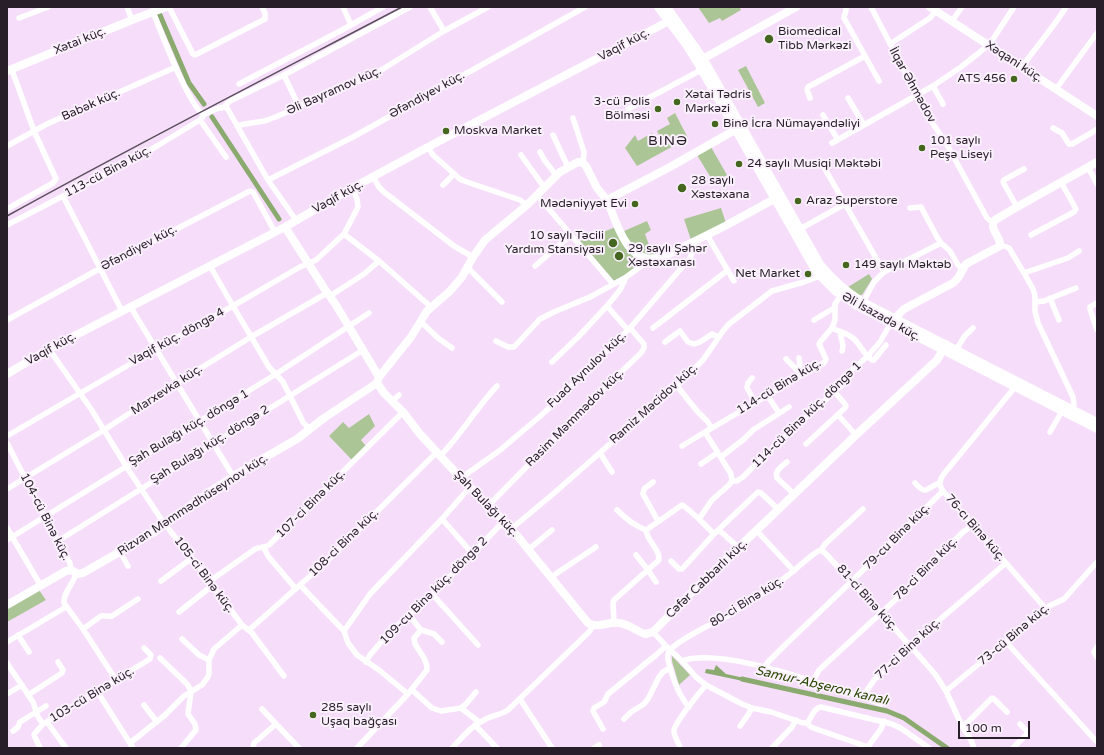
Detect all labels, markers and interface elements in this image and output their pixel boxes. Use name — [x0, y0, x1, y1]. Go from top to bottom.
street label: Xətai küç. — [52, 24, 108, 58]
street label: Vaqif küç. — [596, 25, 652, 65]
place label: Biomedical Tibb Mərkəzi — [778, 25, 851, 53]
marker: Biomedical Tibb Mərkəzi — [763, 33, 775, 45]
street label: Xəqani küç. — [983, 38, 1045, 86]
street label: İlqar Əhmədov — [885, 45, 939, 125]
street label: Əli Bayramov küç. — [284, 64, 384, 118]
street label: Əfəndiyev küç. — [387, 68, 467, 122]
place label: ATS 456 — [957, 72, 1006, 86]
marker: ATS 456 — [1009, 74, 1019, 84]
street label: Babək küç. — [60, 86, 122, 124]
place label: Xətai Tədris Mərkəzi — [685, 88, 751, 116]
place label: 3-cü Polis Bölməsi — [594, 95, 650, 123]
marker: Xətai Tədris Mərkəzi — [672, 97, 682, 107]
marker: 3-cü Polis Bölməsi — [653, 104, 663, 114]
place label: Binǝ İcra Nümayəndəliyi — [723, 117, 860, 131]
marker: Binǝ İcra Nümayəndəliyi — [710, 119, 720, 129]
place label: Moskva Market — [454, 124, 542, 138]
marker: Moskva Market — [441, 126, 451, 136]
district label: BINƏ — [648, 133, 688, 149]
place label: 101 saylı Peşə Liseyi — [930, 134, 992, 162]
street label: 113-cü Binə küç. — [62, 143, 154, 201]
marker: 101 saylı Peşə Liseyi — [917, 143, 927, 153]
place label: 24 saylı Musiqi Məktəbi — [747, 157, 881, 171]
marker: 24 saylı Musiqi Məktəbi — [734, 159, 744, 169]
place label: 28 saylı Xəstəxana — [691, 174, 749, 202]
street label: Vaqif küç. — [310, 177, 366, 217]
marker: 28 saylı Xəstəxana — [676, 182, 688, 194]
place label: Araz Superstore — [806, 194, 898, 208]
marker: Araz Superstore — [793, 196, 803, 206]
place label: Mədəniyyət Evi — [540, 197, 627, 211]
marker: Mədəniyyət Evi — [630, 199, 640, 209]
street label: Əfəndiyev küç. — [98, 222, 180, 274]
place label: 10 saylı Təcili Yardım Stansiyası — [505, 229, 604, 257]
marker: 10 saylı Təcili Yardım Stansiyası — [607, 237, 619, 249]
place label: 29 saylı Şəhər Xəstəxanası — [628, 242, 707, 270]
marker: 29 saylı Şəhər Xəstəxanası — [613, 250, 625, 262]
place label: 149 saylı Məktəb — [854, 258, 951, 272]
marker: 149 saylı Məktəb — [841, 260, 851, 270]
place label: Net Market — [735, 267, 800, 281]
marker: Net Market — [803, 269, 813, 279]
street label: Əli İsazadə küç. — [839, 289, 923, 345]
street label: Vaqif küç. döngə 4 — [127, 305, 227, 369]
street label: Vaqif küç. — [23, 329, 79, 369]
street label: Fuad Aynulov küç. — [545, 329, 629, 411]
street label: 114-cü Binə küç. — [734, 356, 824, 418]
street label: 114-cü Binə küç. döngə 1 — [749, 359, 865, 471]
street label: Ramiz Məcidov küç. — [607, 361, 701, 447]
street label: Marxevka küç. — [129, 362, 205, 418]
street label: Rasim Məmmədov küç. — [523, 366, 627, 470]
street label: Şah Bulağı küç. döngə 1 — [126, 386, 252, 470]
street label: Şah Bulağı küç. döngə 2 — [148, 403, 272, 487]
street label: Rizvan Məmmədhüseynov küç. — [115, 451, 271, 559]
street label: 107-ci Binə küç. — [274, 467, 348, 541]
street label: Şah Bulağı küç. — [451, 468, 521, 540]
street label: 104-cü Binə küç. — [17, 471, 73, 563]
street label: 76-cı Binə küç. — [942, 491, 1008, 565]
street label: 79-cu Binə küç. — [861, 501, 933, 573]
street label: 108-ci Binə küç. — [306, 506, 382, 580]
street label: 105-ci Binə küç. — [171, 534, 237, 616]
street label: 109-cu Binə küç. döngə 2 — [377, 534, 491, 648]
street label: 78-ci Binə küç. — [891, 534, 961, 604]
street label: Cəfər Cabbarlı küç. — [663, 536, 751, 622]
street label: 81-ci Binə küç. — [833, 562, 901, 634]
street label: 80-ci Binə küç. — [707, 574, 787, 630]
street label: 73-cü Binə küç. — [975, 601, 1053, 669]
street label: 77-ci Binə küç. — [872, 615, 944, 683]
water label: Samur-Abşeron kanalı — [754, 663, 890, 709]
street label: 103-cü Binə küç. — [47, 664, 137, 726]
place label: 285 saylı Uşaq bağçası — [321, 701, 397, 729]
marker: 285 saylı Uşaq bağçası — [308, 710, 318, 720]
scale bar — [960, 713, 1032, 739]
text: 100 m — [965, 721, 1002, 735]

